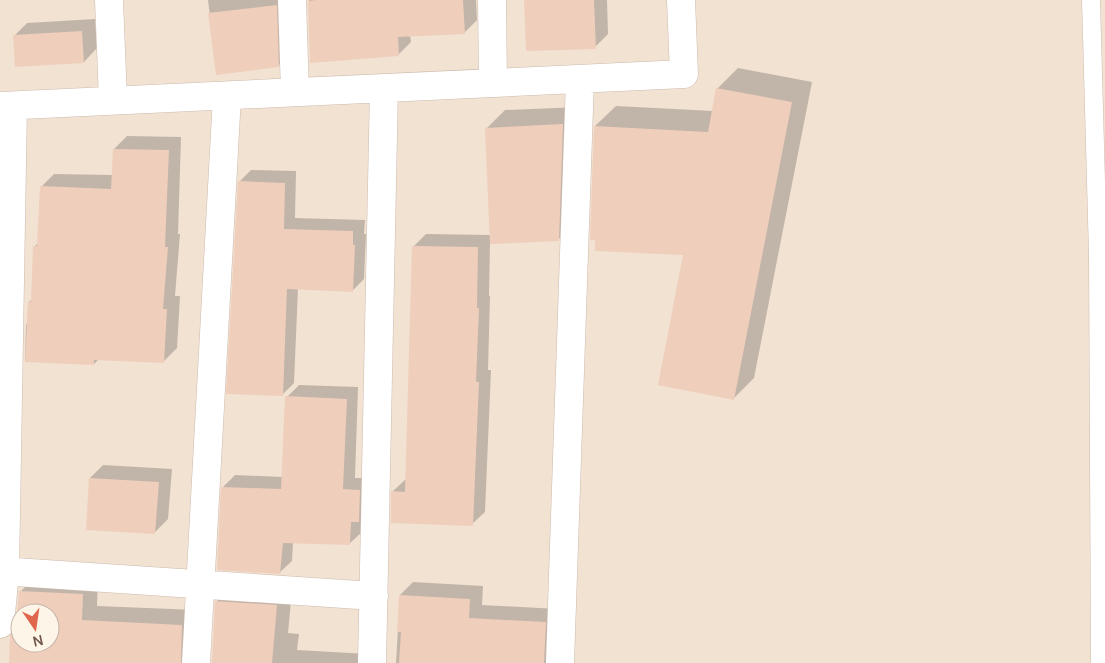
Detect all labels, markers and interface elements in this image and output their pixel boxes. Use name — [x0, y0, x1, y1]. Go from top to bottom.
north arrow — [10, 603, 60, 653]
text: N — [31, 631, 45, 652]

